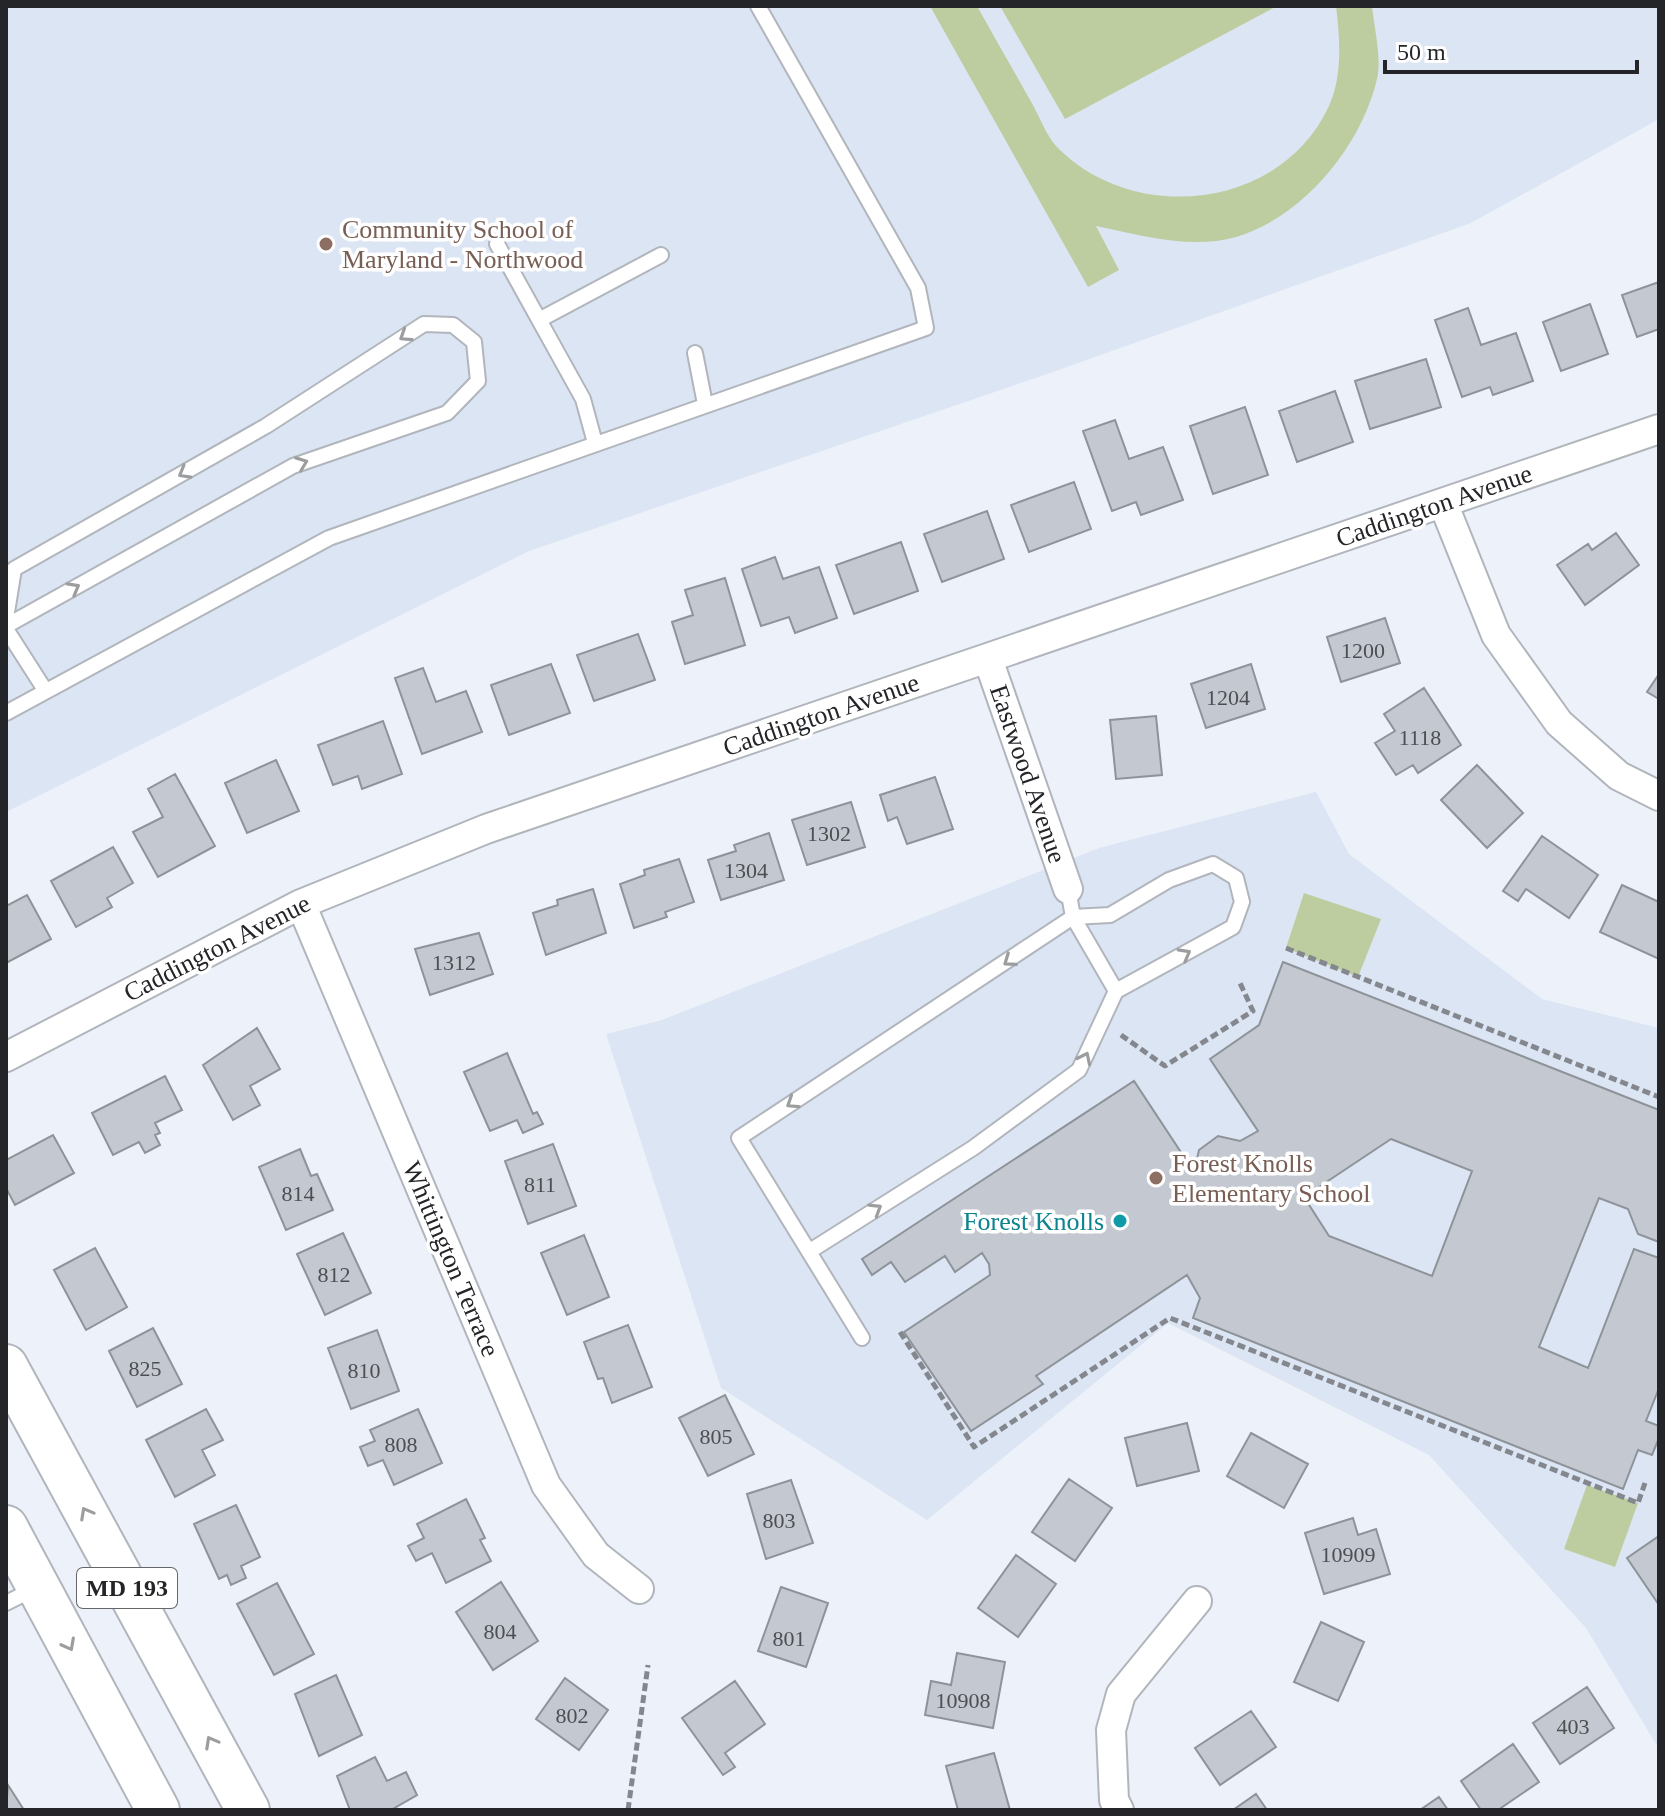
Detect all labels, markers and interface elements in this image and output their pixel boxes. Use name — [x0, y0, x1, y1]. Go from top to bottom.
scale bar — [1385, 24, 1637, 74]
text: 50 m — [1397, 39, 1446, 65]
place label: Community School of Maryland - Northwood — [342, 215, 583, 274]
marker: Community School of Maryland - Northwood — [317, 235, 335, 253]
one-way arrow — [399, 326, 414, 341]
one-way arrow — [294, 456, 308, 473]
street label: Caddington Avenue — [1332, 459, 1536, 553]
one-way arrow — [178, 463, 192, 478]
one-way arrow — [65, 582, 80, 598]
house number: 1200 — [1341, 638, 1385, 663]
street label: Caddington Avenue — [719, 668, 923, 762]
street label: Eastwood Avenue — [984, 681, 1072, 867]
house number: 1204 — [1206, 685, 1250, 710]
house number: 1118 — [1399, 725, 1441, 750]
house number: 1302 — [807, 821, 851, 846]
house number: 1304 — [724, 858, 768, 883]
street label: Caddington Avenue — [119, 888, 315, 1008]
one-way arrow — [1176, 948, 1190, 964]
house number: 1312 — [432, 950, 476, 975]
one-way arrow — [1004, 951, 1018, 966]
one-way arrow — [1075, 1051, 1091, 1066]
one-way arrow — [786, 1094, 800, 1109]
place label: Forest Knolls Elementary School — [1172, 1149, 1371, 1208]
street label: Whittington Terrace — [397, 1157, 505, 1361]
marker: Forest Knolls Elementary School — [1147, 1169, 1165, 1187]
house number: 811 — [524, 1172, 556, 1197]
house number: 814 — [282, 1181, 315, 1206]
one-way arrow — [867, 1204, 882, 1219]
place label: Forest Knolls — [963, 1207, 1104, 1236]
marker: Forest Knolls — [1111, 1212, 1129, 1230]
house number: 812 — [318, 1262, 351, 1287]
house number: 825 — [129, 1356, 162, 1381]
house number: 810 — [348, 1358, 381, 1383]
house number: 805 — [700, 1424, 733, 1449]
house number: 808 — [385, 1432, 418, 1457]
one-way arrow — [80, 1507, 95, 1522]
house number: 803 — [763, 1508, 796, 1533]
house number: 10909 — [1321, 1542, 1376, 1567]
road number: MD 193 — [77, 1568, 177, 1608]
house number: 804 — [484, 1619, 517, 1644]
house number: 801 — [773, 1626, 806, 1651]
one-way arrow — [60, 1637, 75, 1651]
house number: 10908 — [936, 1688, 991, 1713]
house number: 802 — [556, 1703, 589, 1728]
house number: 403 — [1557, 1714, 1590, 1739]
one-way arrow — [205, 1735, 220, 1750]

